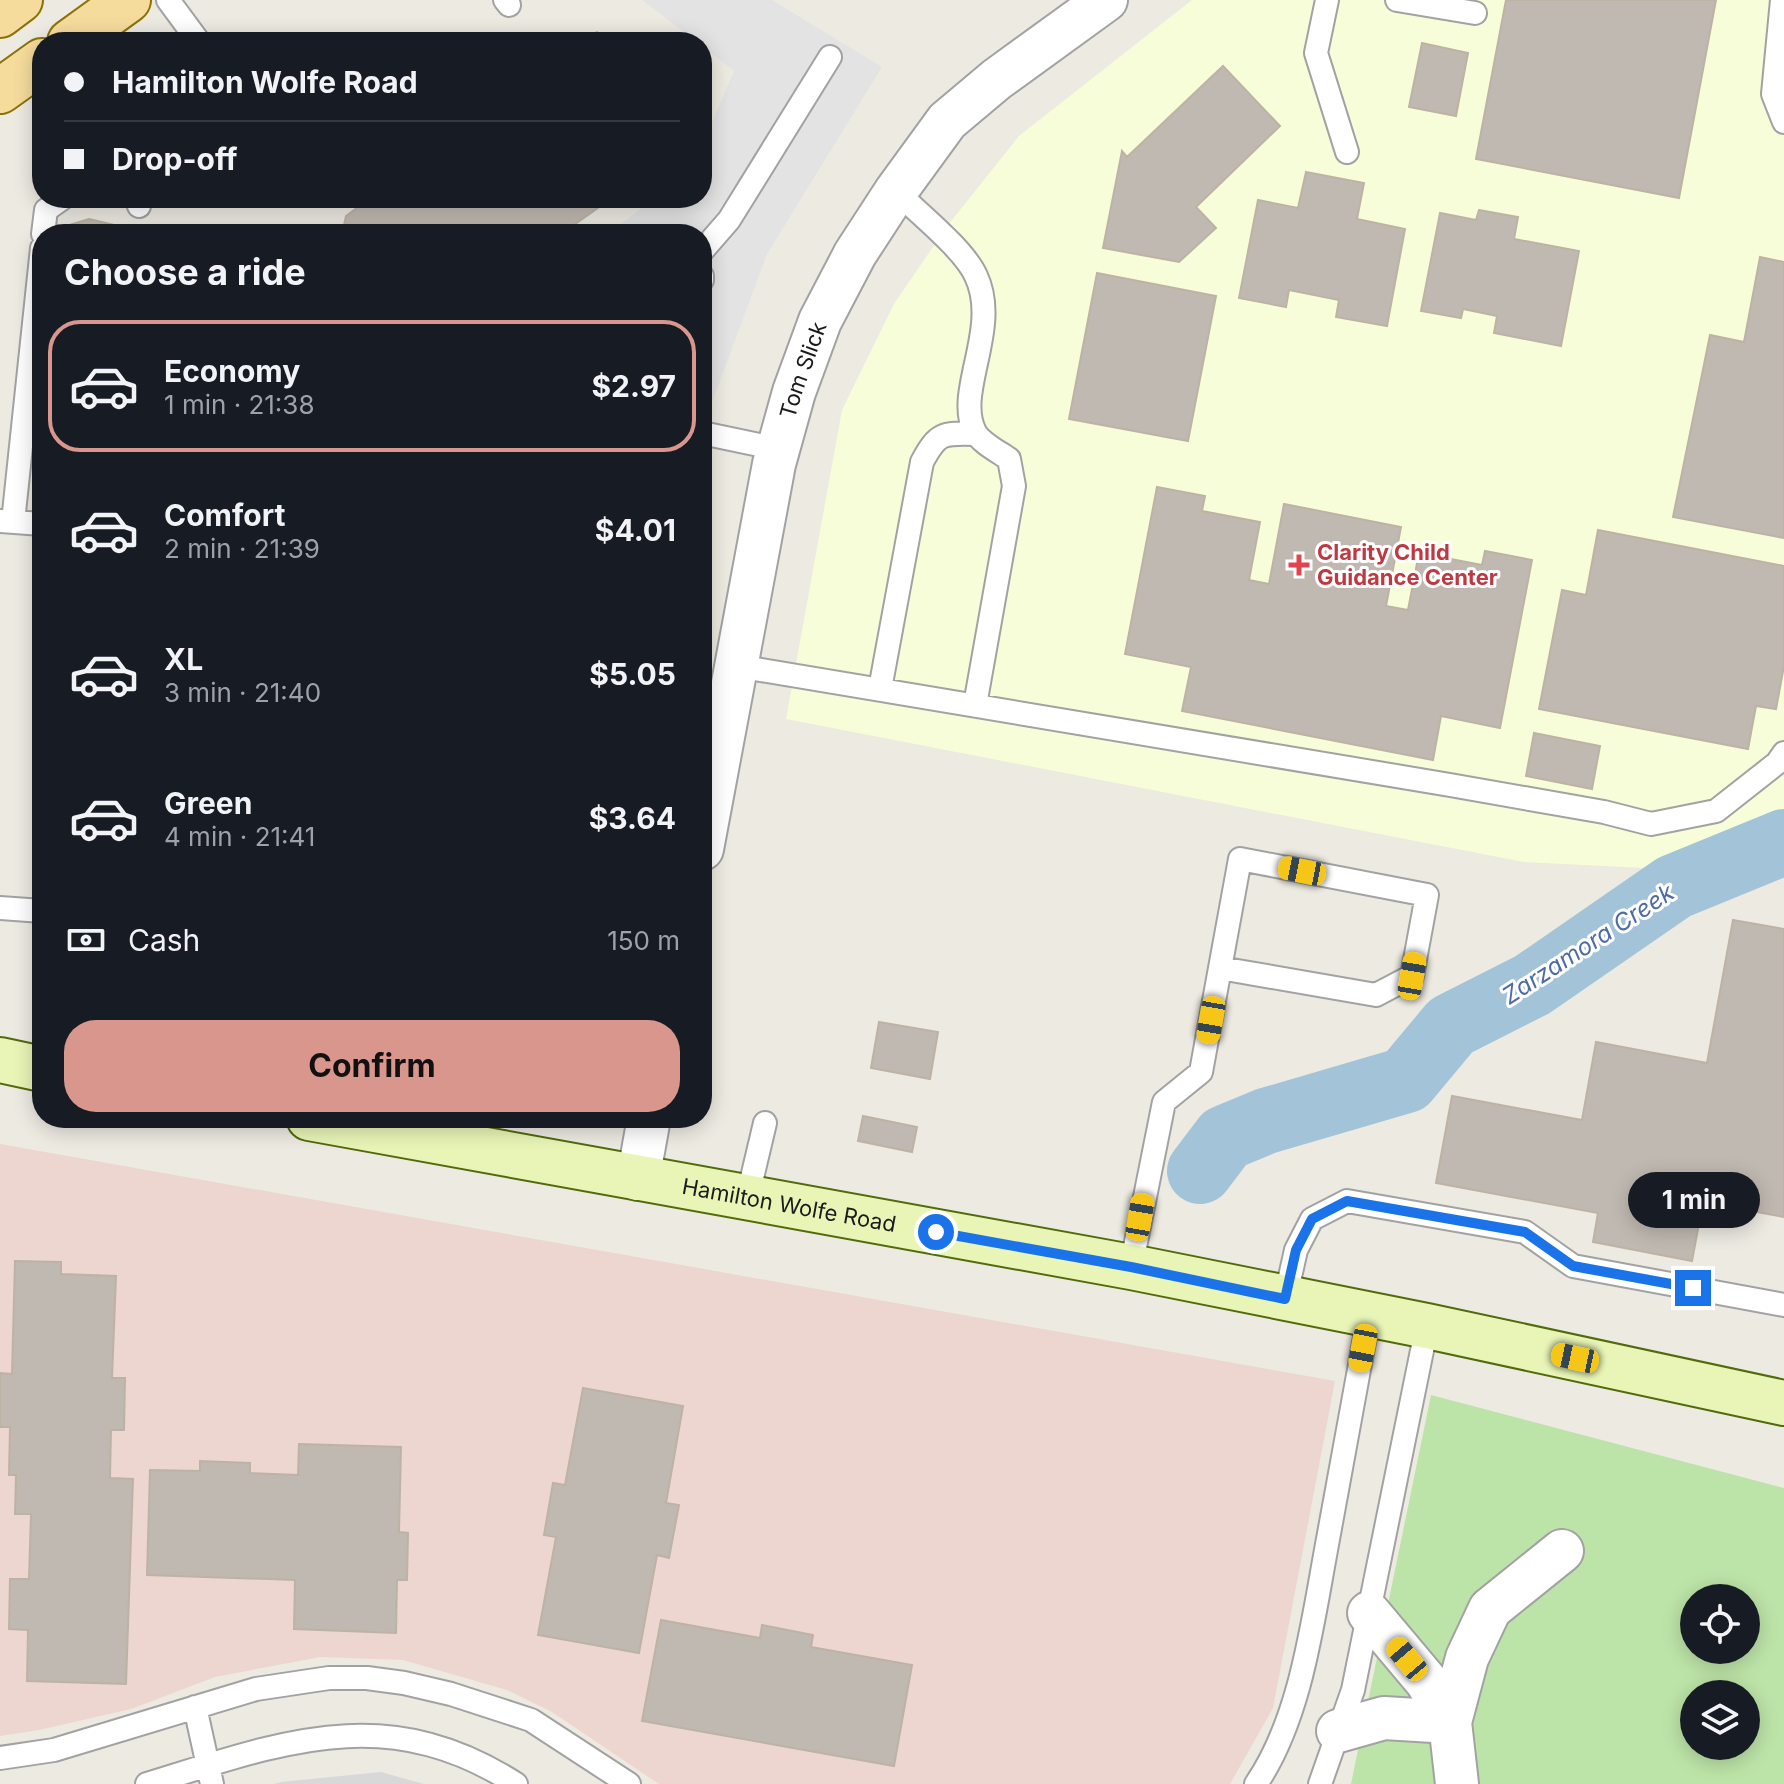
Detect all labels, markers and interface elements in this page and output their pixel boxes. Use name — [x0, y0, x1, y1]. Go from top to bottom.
text: Hamilton Wolfe Road — [112, 64, 418, 100]
text: Drop-off — [112, 141, 238, 177]
text: Choose a ride — [64, 250, 306, 294]
street label: Tom Slick — [774, 318, 832, 421]
icon: car — [68, 350, 140, 422]
text: Economy — [164, 353, 300, 389]
text: $2.97 — [591, 368, 676, 404]
text: 1 min · 21:38 — [164, 389, 315, 420]
icon: car — [68, 494, 140, 566]
text: Comfort — [164, 497, 285, 533]
text: $4.01 — [595, 512, 676, 548]
text: 2 min · 21:39 — [164, 533, 320, 564]
place label: Clarity Child Guidance Center — [1317, 539, 1498, 590]
marker: Clarity Child Guidance Center — [1288, 554, 1310, 576]
icon: car — [68, 638, 140, 710]
text: XL — [164, 641, 203, 677]
text: $5.05 — [589, 656, 676, 692]
text: 3 min · 21:40 — [164, 677, 321, 708]
icon: car — [68, 782, 140, 854]
text: Green — [164, 785, 252, 821]
text: $3.64 — [589, 800, 676, 836]
text: 4 min · 21:41 — [164, 821, 315, 852]
car — [1276, 855, 1328, 887]
water label: Zarzamora Creek — [1497, 877, 1680, 1010]
icon: cash — [64, 918, 108, 962]
text: Cash — [128, 922, 200, 958]
text: 150 m — [607, 925, 680, 956]
car — [1396, 950, 1428, 1002]
car — [1195, 994, 1227, 1046]
button: Confirm — [64, 1020, 680, 1112]
callout: 1 min — [1627, 1172, 1759, 1228]
street label: Hamilton Wolfe Road — [680, 1173, 898, 1237]
text: 1 min — [1662, 1184, 1726, 1215]
car — [1124, 1191, 1156, 1243]
route start — [918, 1214, 954, 1250]
route end — [1675, 1270, 1711, 1306]
car — [1347, 1322, 1379, 1374]
car — [1549, 1341, 1601, 1375]
map controls — [1680, 1584, 1760, 1760]
button: locate — [1680, 1584, 1760, 1664]
car — [1382, 1633, 1432, 1685]
button: layers — [1680, 1680, 1760, 1760]

